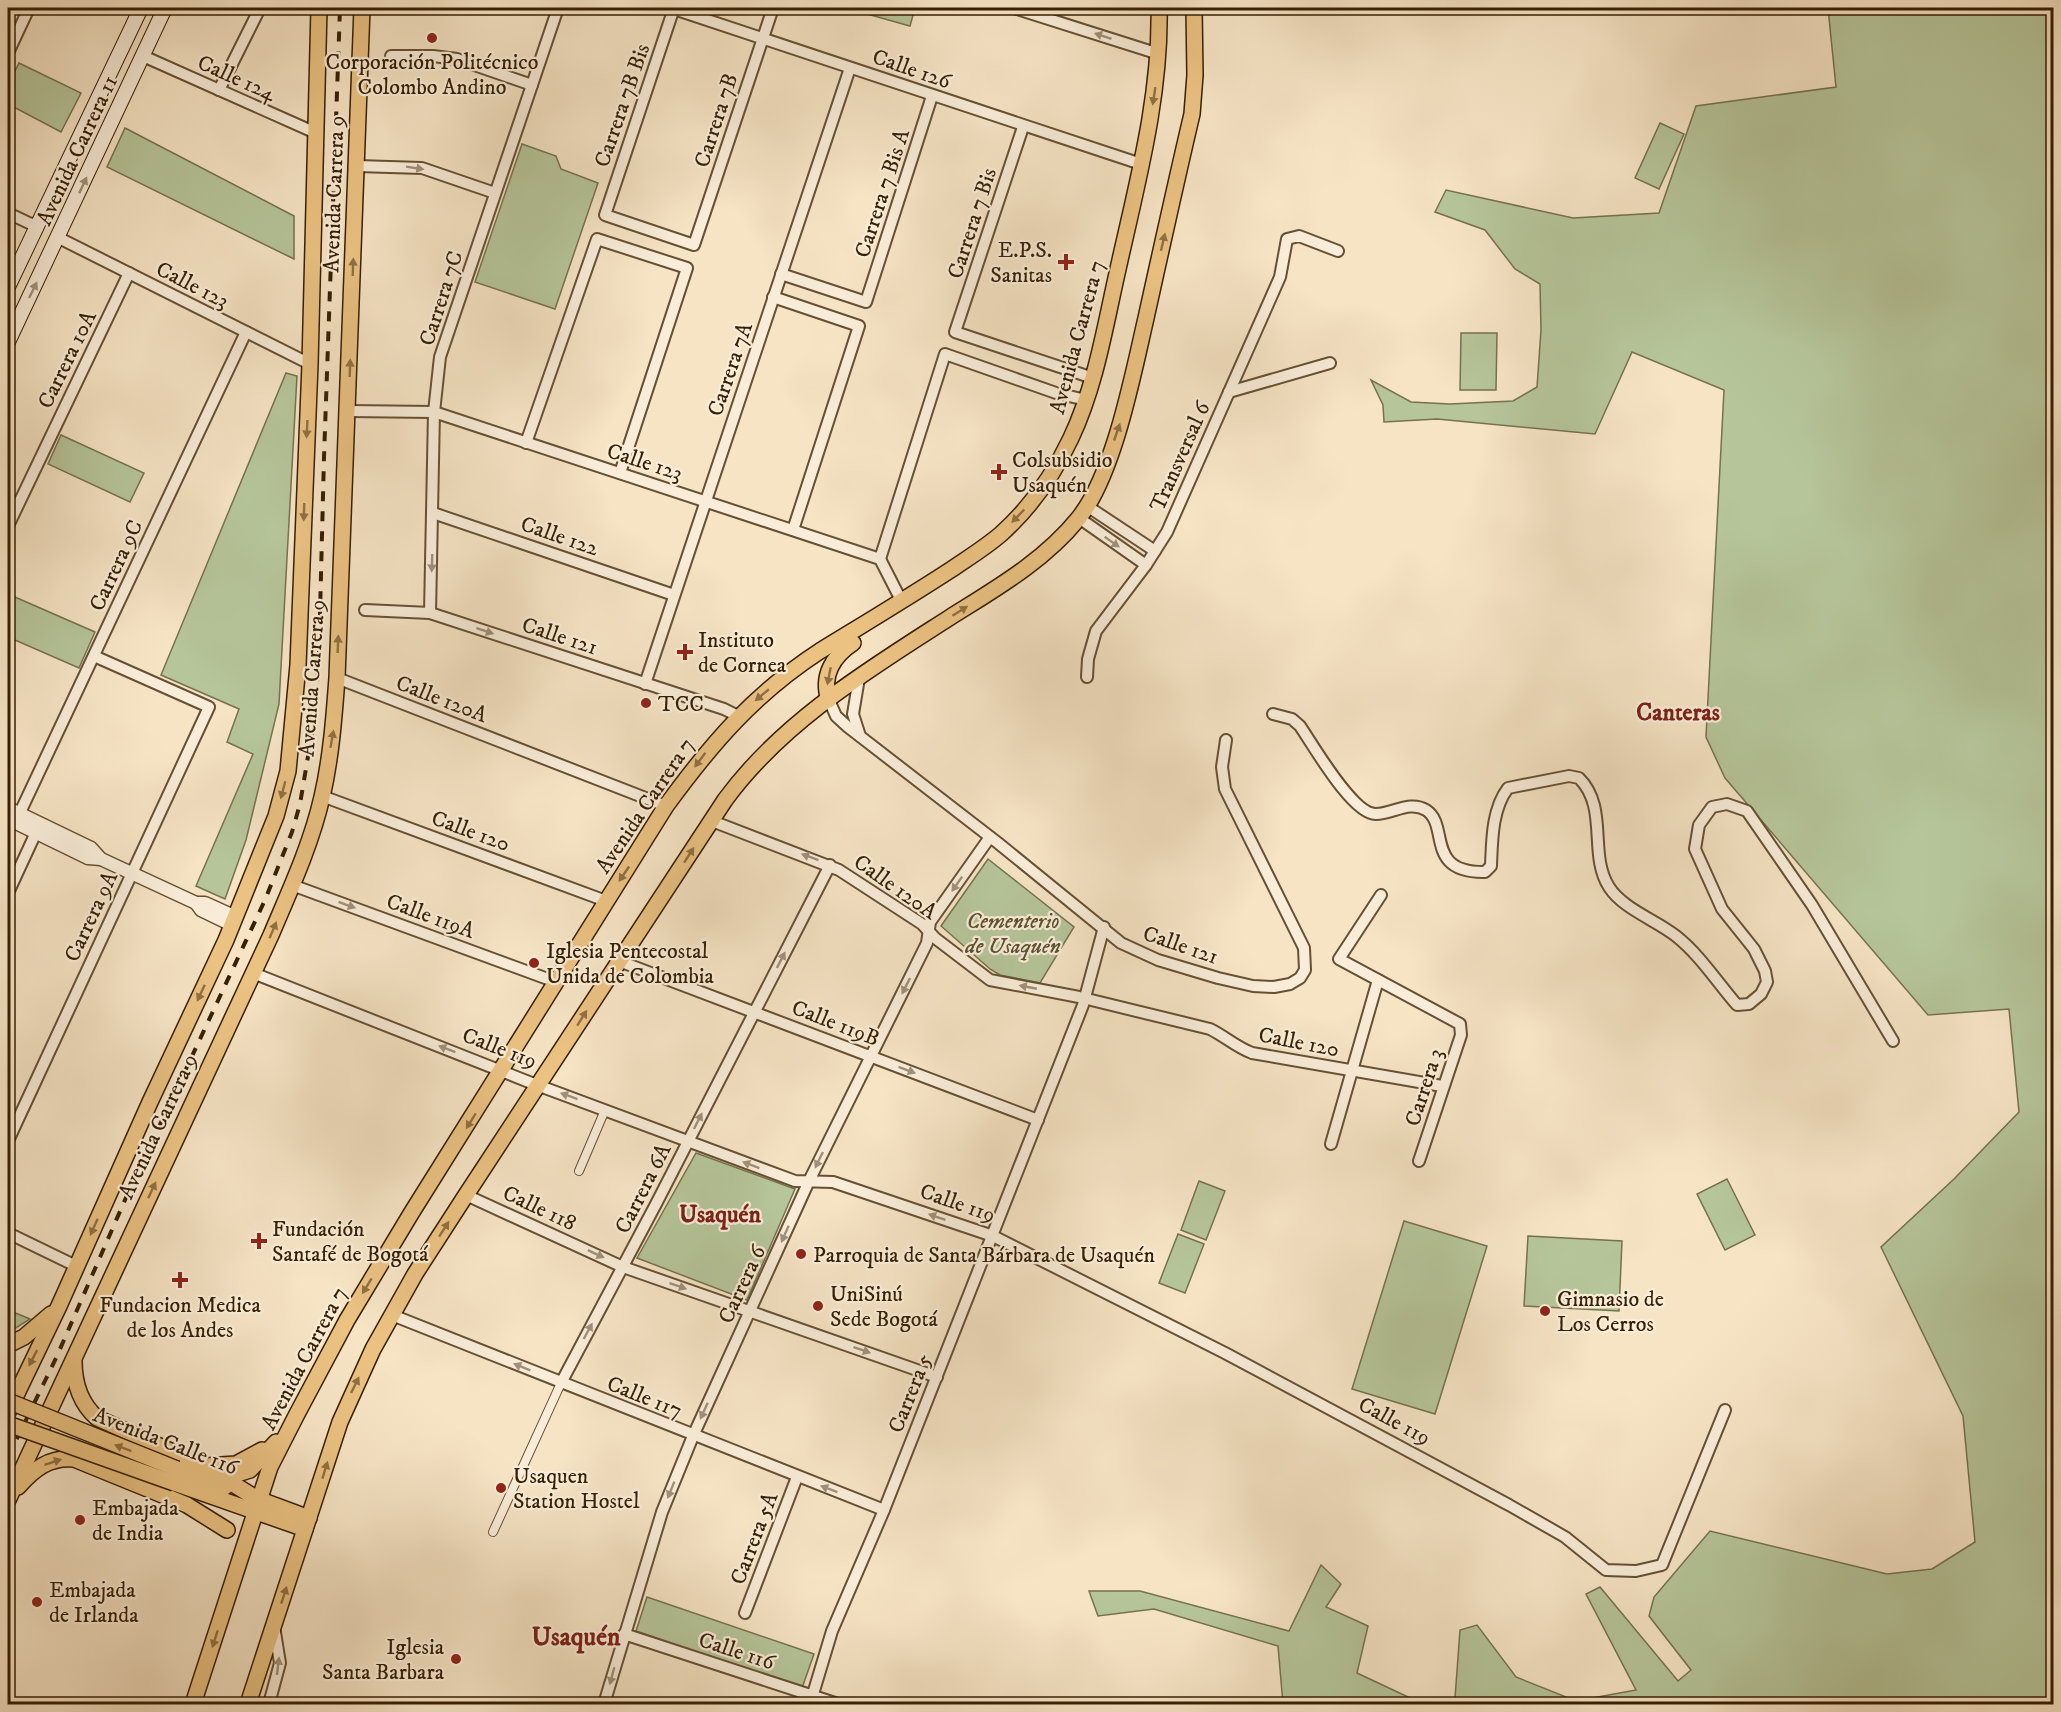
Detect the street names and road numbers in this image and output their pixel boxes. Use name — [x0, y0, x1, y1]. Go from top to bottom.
street label: Carrera 7B Bis — [589, 40, 656, 171]
street label: Calle 126 — [869, 43, 956, 96]
street label: Calle 124 — [193, 49, 281, 108]
street label: Carrera 7B — [689, 70, 744, 171]
street label: Avenida Carrera 11 — [31, 71, 124, 230]
street label: Avenida Carrera 9 — [318, 115, 351, 273]
street label: Carrera 7 Bis A — [849, 125, 916, 261]
street label: Carrera 7 Bis — [942, 165, 1003, 282]
street label: Carrera 7C — [413, 248, 469, 349]
street label: Calle 123 — [151, 256, 233, 315]
street label: Avenida Carrera 7 — [1044, 258, 1111, 417]
street label: Carrera 10A — [32, 305, 103, 413]
street label: Carrera 7A — [702, 318, 759, 420]
street label: Transversal 6 — [1144, 396, 1217, 516]
street label: Calle 123 — [603, 438, 686, 487]
street label: Calle 122 — [517, 511, 602, 562]
street label: Carrera 9C — [84, 516, 149, 615]
street label: Avenida Carrera 9 — [294, 599, 331, 757]
street label: Calle 121 — [518, 612, 601, 661]
street label: Calle 120A — [392, 670, 492, 730]
street label: Avenida Carrera 7 — [590, 733, 701, 879]
street label: Calle 120 — [427, 805, 513, 858]
street label: Calle 120A — [848, 849, 943, 926]
street label: Carrera 9A — [59, 866, 124, 966]
street label: Calle 119A — [383, 888, 479, 945]
street label: Calle 121 — [1139, 920, 1222, 971]
street label: Calle 119B — [788, 994, 883, 1052]
street label: Calle 120 — [1256, 1021, 1341, 1064]
street label: Calle 119 — [458, 1022, 541, 1075]
street label: Carrera 3 — [1399, 1045, 1450, 1130]
street label: Avenida Carrera 9 — [113, 1050, 204, 1204]
street label: Carrera 6A — [609, 1138, 678, 1238]
street label: Calle 119 — [916, 1178, 999, 1229]
street label: Calle 118 — [498, 1180, 580, 1237]
street label: Carrera 6 — [713, 1240, 773, 1328]
street label: Avenida Carrera 7 — [255, 1283, 353, 1435]
street label: Carrera 5 — [882, 1350, 938, 1437]
street label: Calle 117 — [603, 1370, 686, 1425]
street label: Calle 119 — [1354, 1391, 1435, 1452]
street label: Avenida Calle 116 — [89, 1401, 243, 1482]
street label: Carrera 5A — [724, 1488, 785, 1588]
street label: Calle 116 — [695, 1626, 779, 1677]

